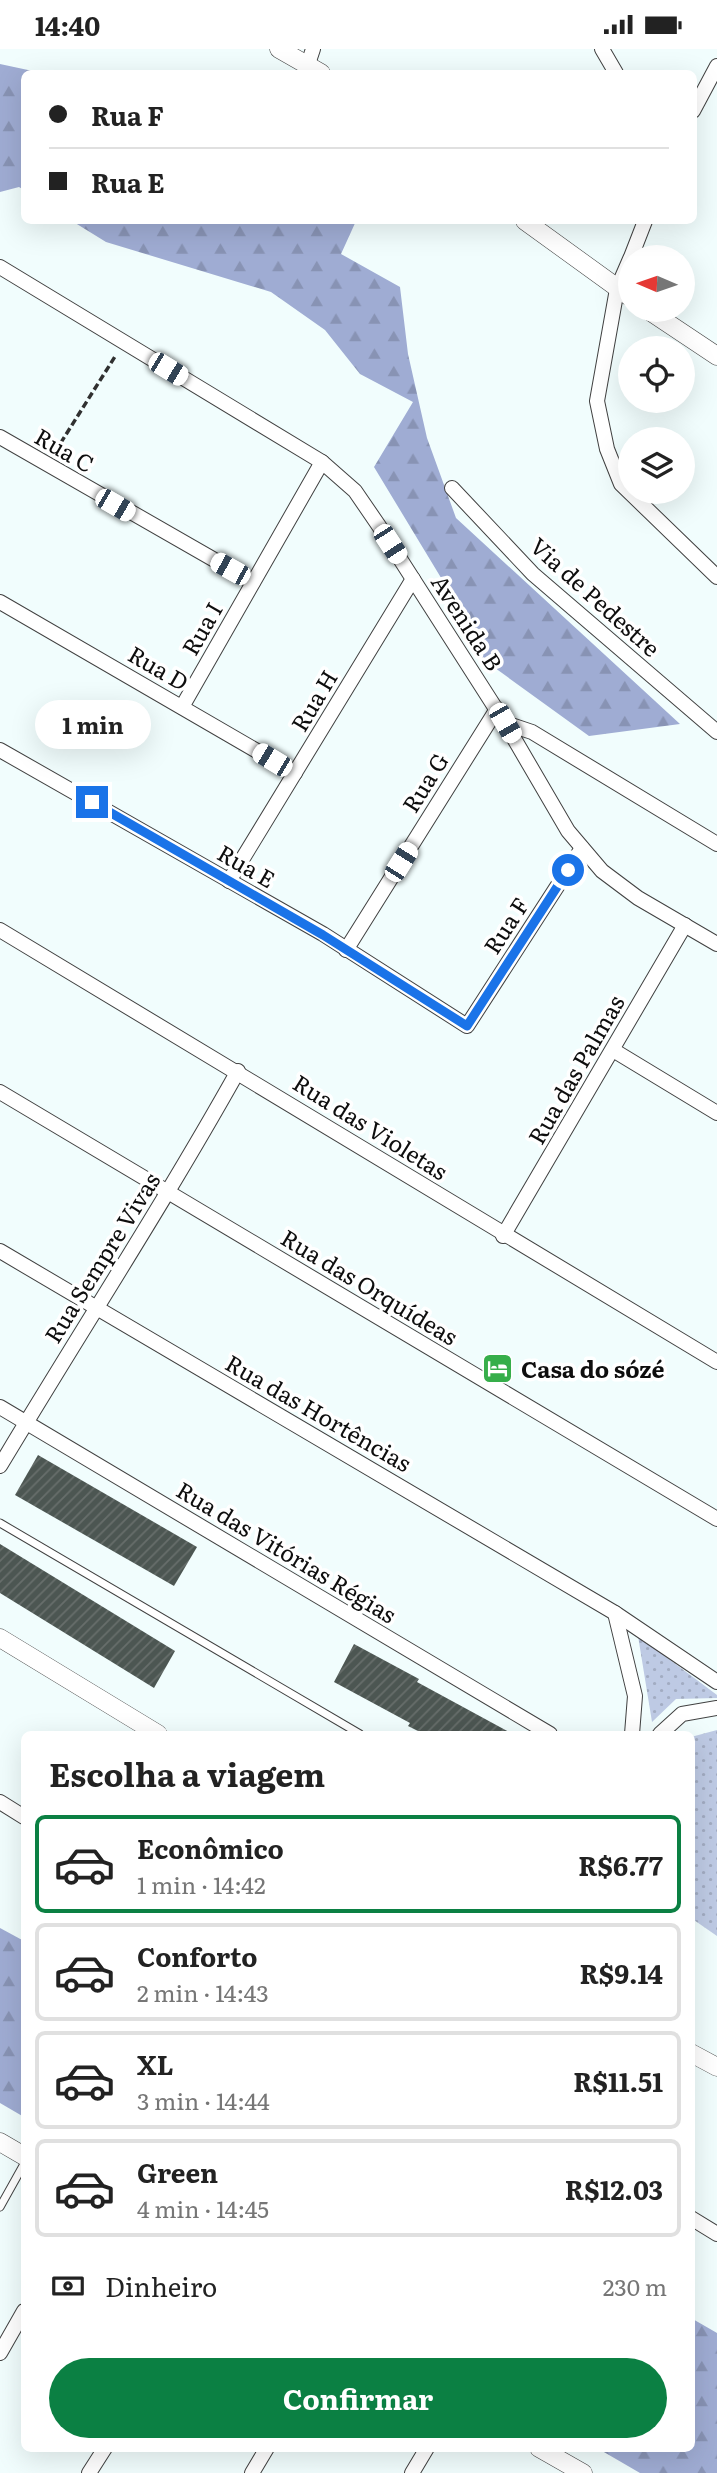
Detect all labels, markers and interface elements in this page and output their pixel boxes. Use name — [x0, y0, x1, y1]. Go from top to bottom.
text: 14:40 — [35, 5, 100, 44]
text: Rua F — [91, 95, 164, 134]
text: Rua E — [91, 162, 165, 201]
north arrow — [618, 245, 695, 322]
map controls — [618, 245, 695, 504]
button: locate — [618, 336, 695, 413]
car — [145, 349, 192, 389]
street label: Rua C — [29, 418, 101, 480]
button: layers — [618, 427, 695, 504]
car — [92, 485, 139, 525]
car — [370, 521, 411, 567]
street label: Via de Pedestre — [524, 528, 669, 664]
car — [207, 550, 254, 588]
street label: Avenida B — [424, 567, 512, 677]
street label: Rua I — [172, 595, 230, 661]
street label: Rua D — [122, 636, 196, 698]
street label: Rua H — [281, 663, 345, 737]
car — [486, 700, 525, 746]
callout: 1 min — [34, 701, 150, 749]
text: 1 min — [62, 707, 124, 741]
car — [249, 740, 296, 780]
street label: Rua G — [392, 746, 456, 818]
route end — [76, 786, 108, 818]
street label: Rua E — [212, 835, 282, 895]
car — [381, 839, 422, 885]
route start — [552, 854, 584, 886]
street label: Rua F — [474, 890, 536, 960]
street label: Rua das Palmas — [518, 988, 632, 1150]
street label: Rua das Violetas — [287, 1065, 455, 1187]
street label: Rua Sempre Vivas — [35, 1165, 167, 1349]
street label: Rua das Orquídeas — [275, 1220, 465, 1352]
street label: Rua das Hortências — [220, 1345, 418, 1479]
hotel icon: Casa do sózé — [481, 1351, 515, 1385]
place label: Casa do sózé — [521, 1351, 665, 1385]
street label: Rua das Vitórias Régias — [171, 1472, 403, 1630]
text: Escolha a viagem — [49, 1749, 325, 1797]
text: Econômico — [137, 1828, 284, 1867]
icon: car — [53, 1833, 116, 1896]
text: R$6.77 — [578, 1845, 663, 1884]
text: 1 min · 14:42 — [137, 1867, 266, 1901]
text: Conforto — [137, 1936, 257, 1975]
icon: car — [53, 1941, 116, 2004]
text: R$9.14 — [579, 1953, 663, 1992]
text: 2 min · 14:43 — [137, 1975, 269, 2009]
text: XL — [137, 2044, 174, 2083]
icon: car — [53, 2049, 116, 2112]
text: R$11.51 — [573, 2061, 663, 2100]
text: 3 min · 14:44 — [137, 2083, 270, 2117]
text: Green — [137, 2152, 218, 2191]
icon: car — [53, 2157, 116, 2220]
text: R$12.03 — [565, 2169, 663, 2208]
text: 4 min · 14:45 — [137, 2191, 269, 2225]
text: Dinheiro — [105, 2266, 217, 2305]
icon: cash — [49, 2267, 87, 2305]
text: 230 m — [603, 2269, 667, 2303]
button: Confirmar — [49, 2358, 667, 2438]

